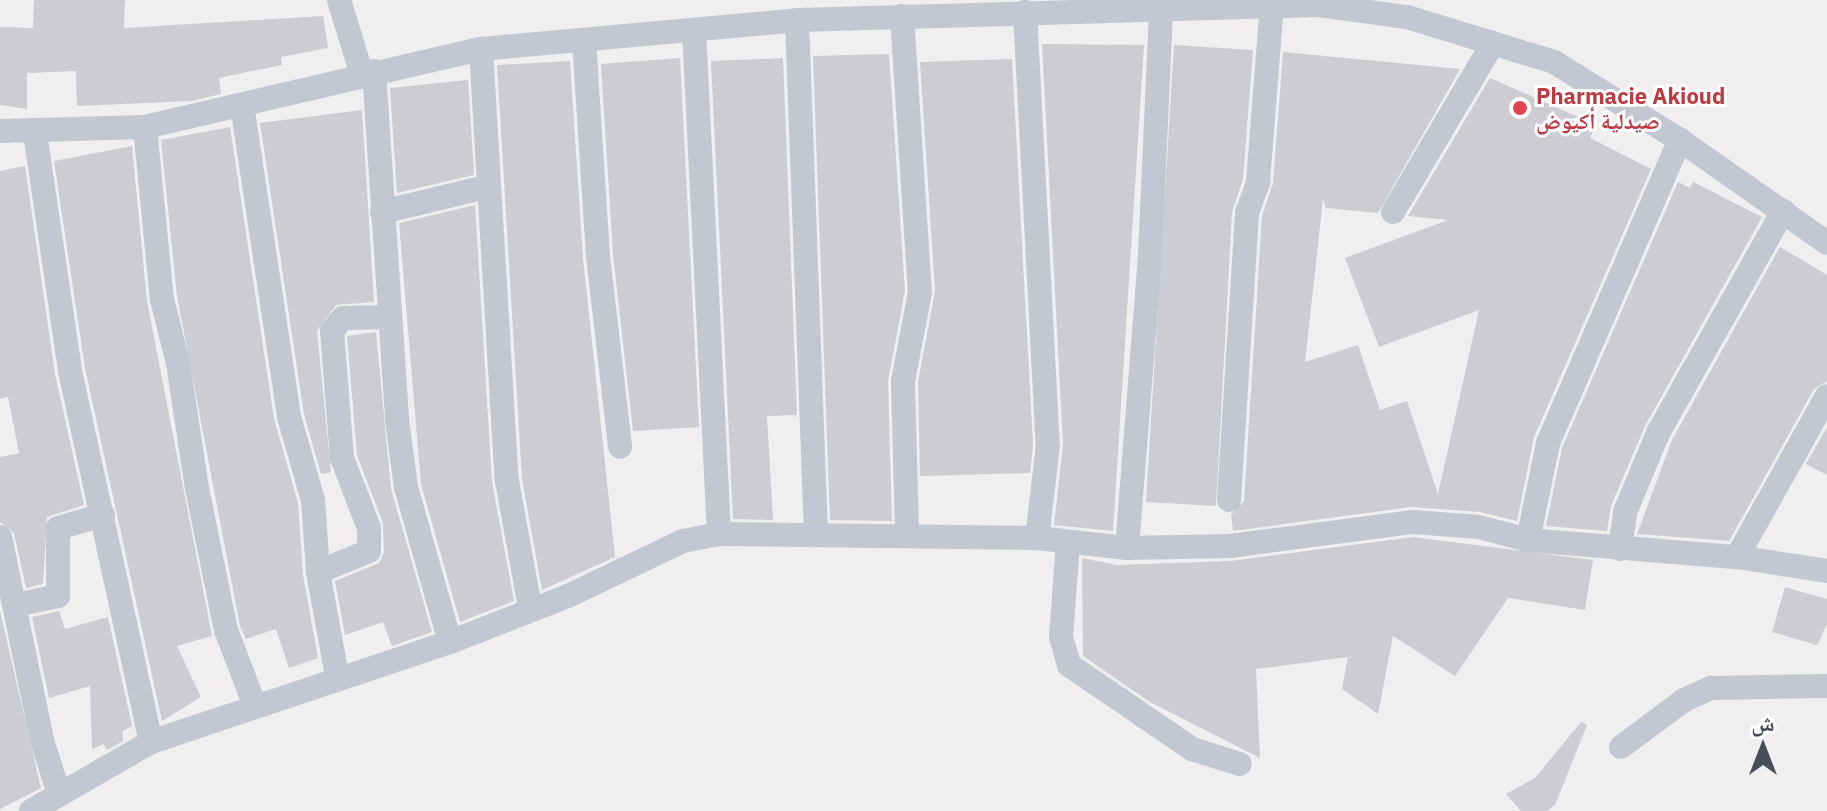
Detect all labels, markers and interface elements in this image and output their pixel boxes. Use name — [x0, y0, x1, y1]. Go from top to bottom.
place label: Pharmacie Akioud صيدلية أكيوض — [1536, 82, 1725, 134]
marker: Pharmacie Akioud صيدلية أكيوض — [1511, 99, 1529, 117]
north arrow — [1723, 707, 1803, 787]
text: ش — [1751, 708, 1775, 737]

